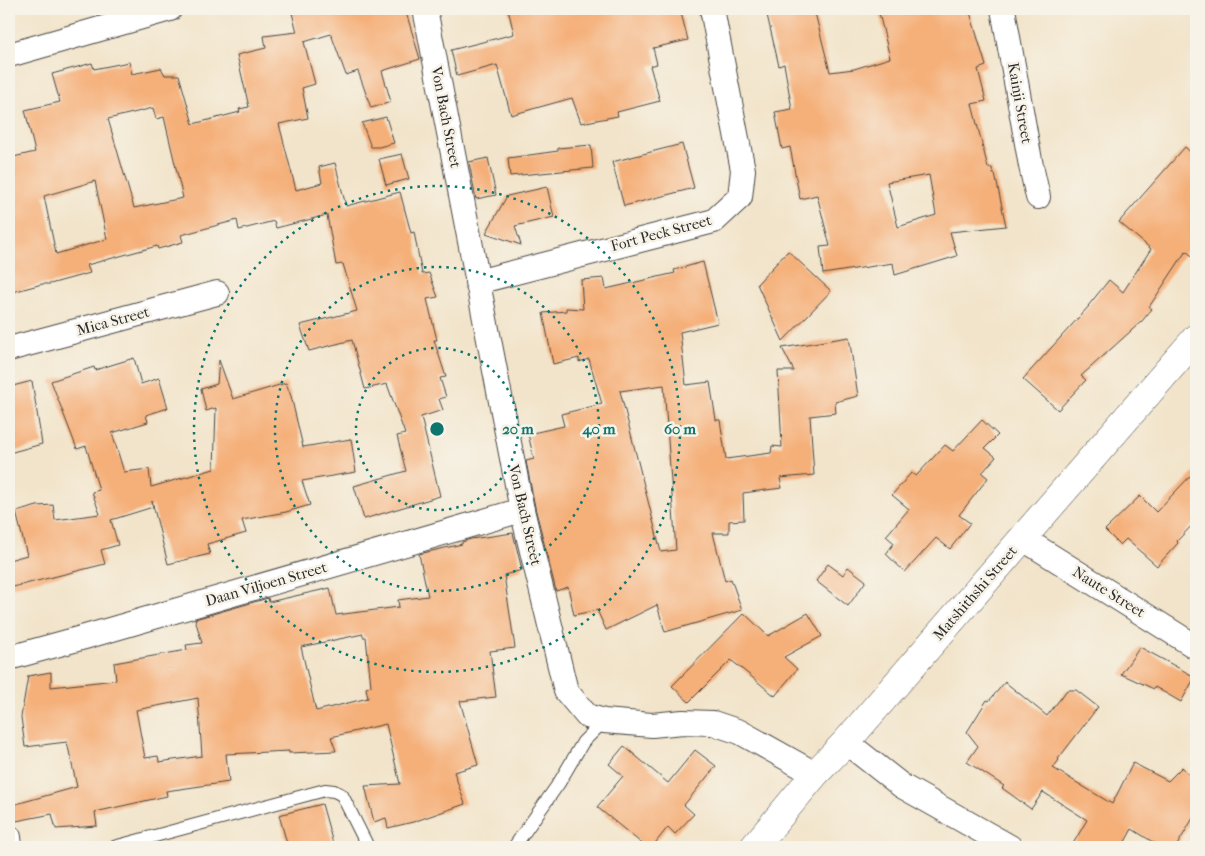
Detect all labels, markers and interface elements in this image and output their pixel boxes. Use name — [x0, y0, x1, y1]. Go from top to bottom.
street label: Kainji Street — [1004, 61, 1036, 146]
street label: Von Bach Street — [427, 64, 465, 170]
street label: Fort Peck Street — [609, 211, 714, 255]
street label: Mica Street — [75, 303, 152, 339]
centre of rings — [428, 420, 446, 438]
text: 20 m — [502, 420, 534, 438]
text: 40 m — [582, 420, 616, 438]
text: 60 m — [664, 420, 697, 438]
street label: Von Bach Street — [504, 462, 545, 568]
street label: Matshithshi Street — [929, 542, 1021, 644]
street label: Daan Viljoen Street — [203, 558, 330, 610]
street label: Naute Street — [1069, 563, 1149, 622]

